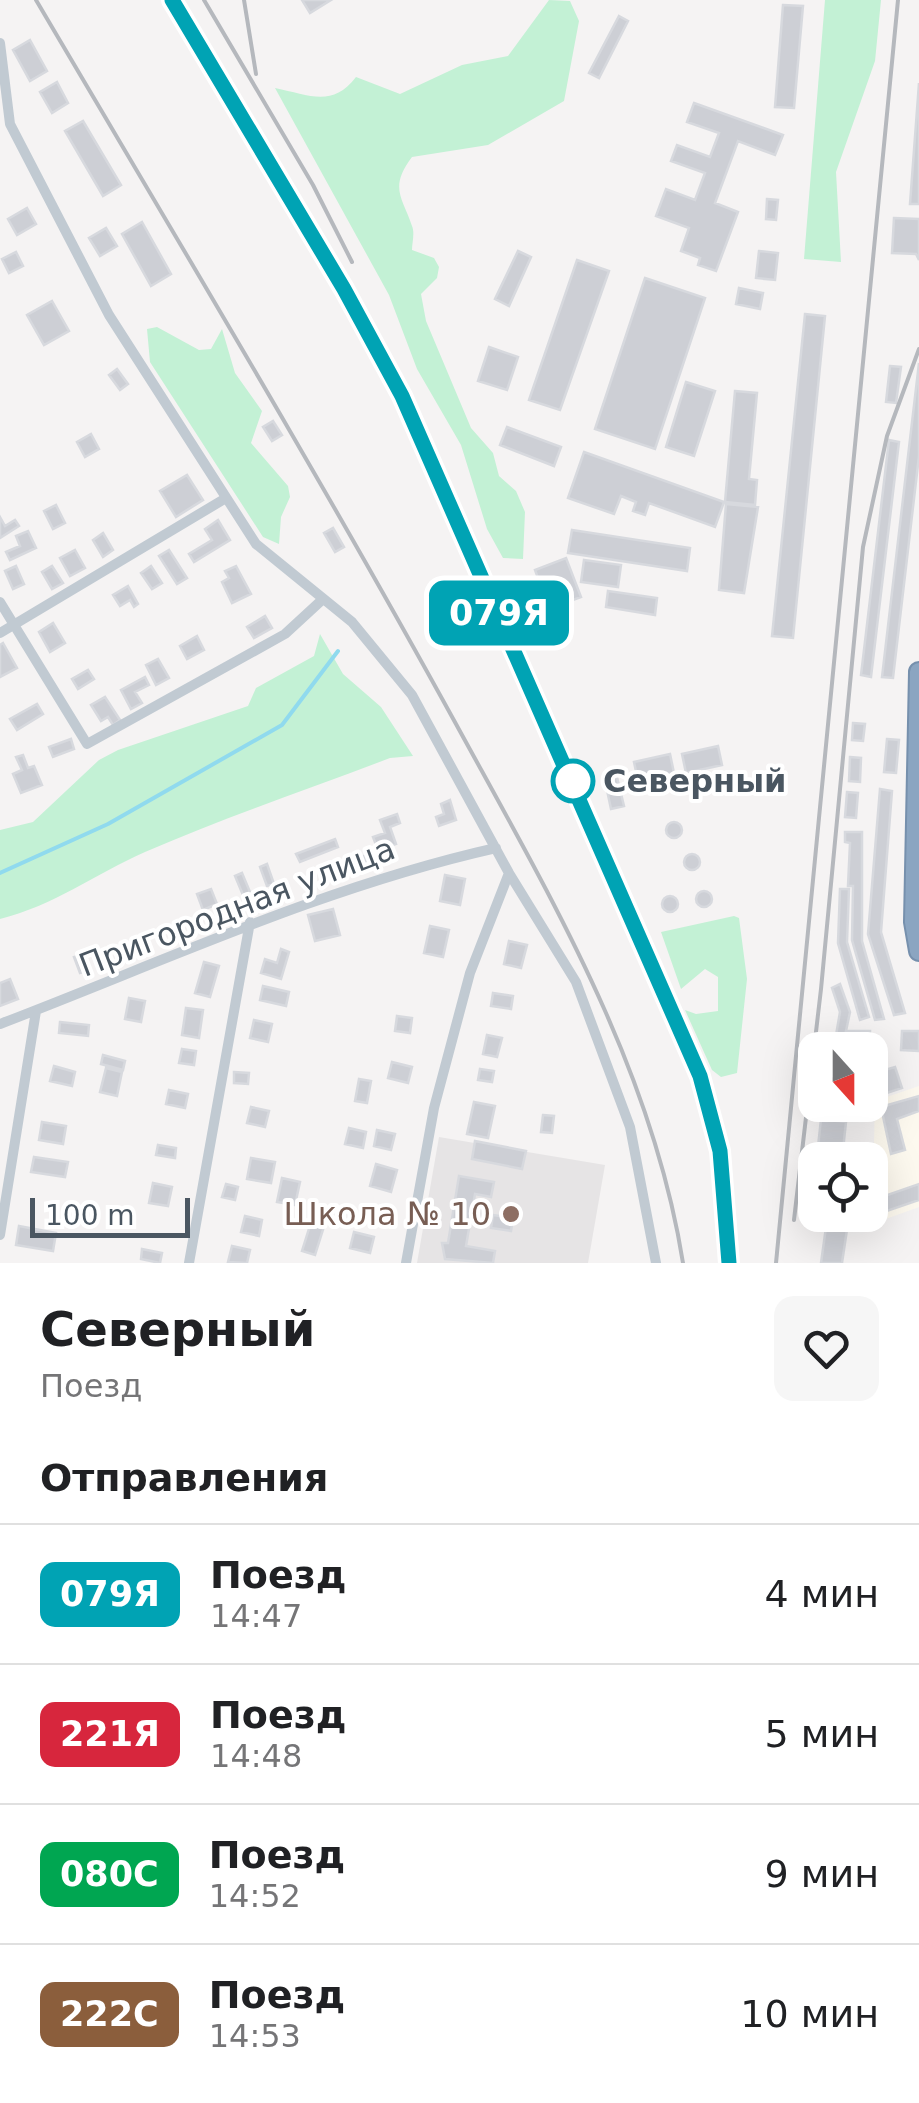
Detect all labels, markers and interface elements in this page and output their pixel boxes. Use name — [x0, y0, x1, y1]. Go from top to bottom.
line badge: 079Я — [429, 580, 569, 646]
text: 079Я — [449, 593, 549, 633]
marker: Северный — [552, 760, 594, 802]
place label: Северный — [603, 762, 787, 800]
street label: Пригородная улица — [74, 829, 400, 985]
north arrow — [798, 1032, 888, 1122]
map controls — [798, 1032, 888, 1232]
button: locate — [798, 1142, 888, 1232]
scale bar — [30, 1193, 190, 1238]
place label: Школа № 10 — [283, 1195, 491, 1233]
text: 100 m — [45, 1199, 135, 1232]
marker: Школа № 10 — [500, 1203, 522, 1225]
button: heart — [774, 1296, 879, 1401]
text: Северный — [40, 1301, 315, 1357]
text: Поезд — [40, 1367, 142, 1405]
text: Отправления — [40, 1456, 328, 1500]
text: Поезд — [210, 1553, 346, 1597]
text: 4 мин — [765, 1572, 879, 1616]
text: 079Я — [60, 1574, 160, 1614]
text: 14:47 — [210, 1597, 302, 1635]
text: Поезд — [210, 1693, 346, 1737]
text: 5 мин — [765, 1712, 879, 1756]
text: 221Я — [60, 1714, 160, 1754]
text: 14:48 — [210, 1737, 302, 1775]
text: Поезд — [209, 1833, 345, 1877]
text: 9 мин — [765, 1852, 879, 1896]
text: 080С — [60, 1854, 159, 1894]
text: 14:52 — [209, 1877, 301, 1915]
text: Поезд — [209, 1973, 345, 2017]
text: 10 мин — [740, 1992, 879, 2036]
text: 222С — [60, 1994, 159, 2034]
text: 14:53 — [209, 2017, 301, 2055]

